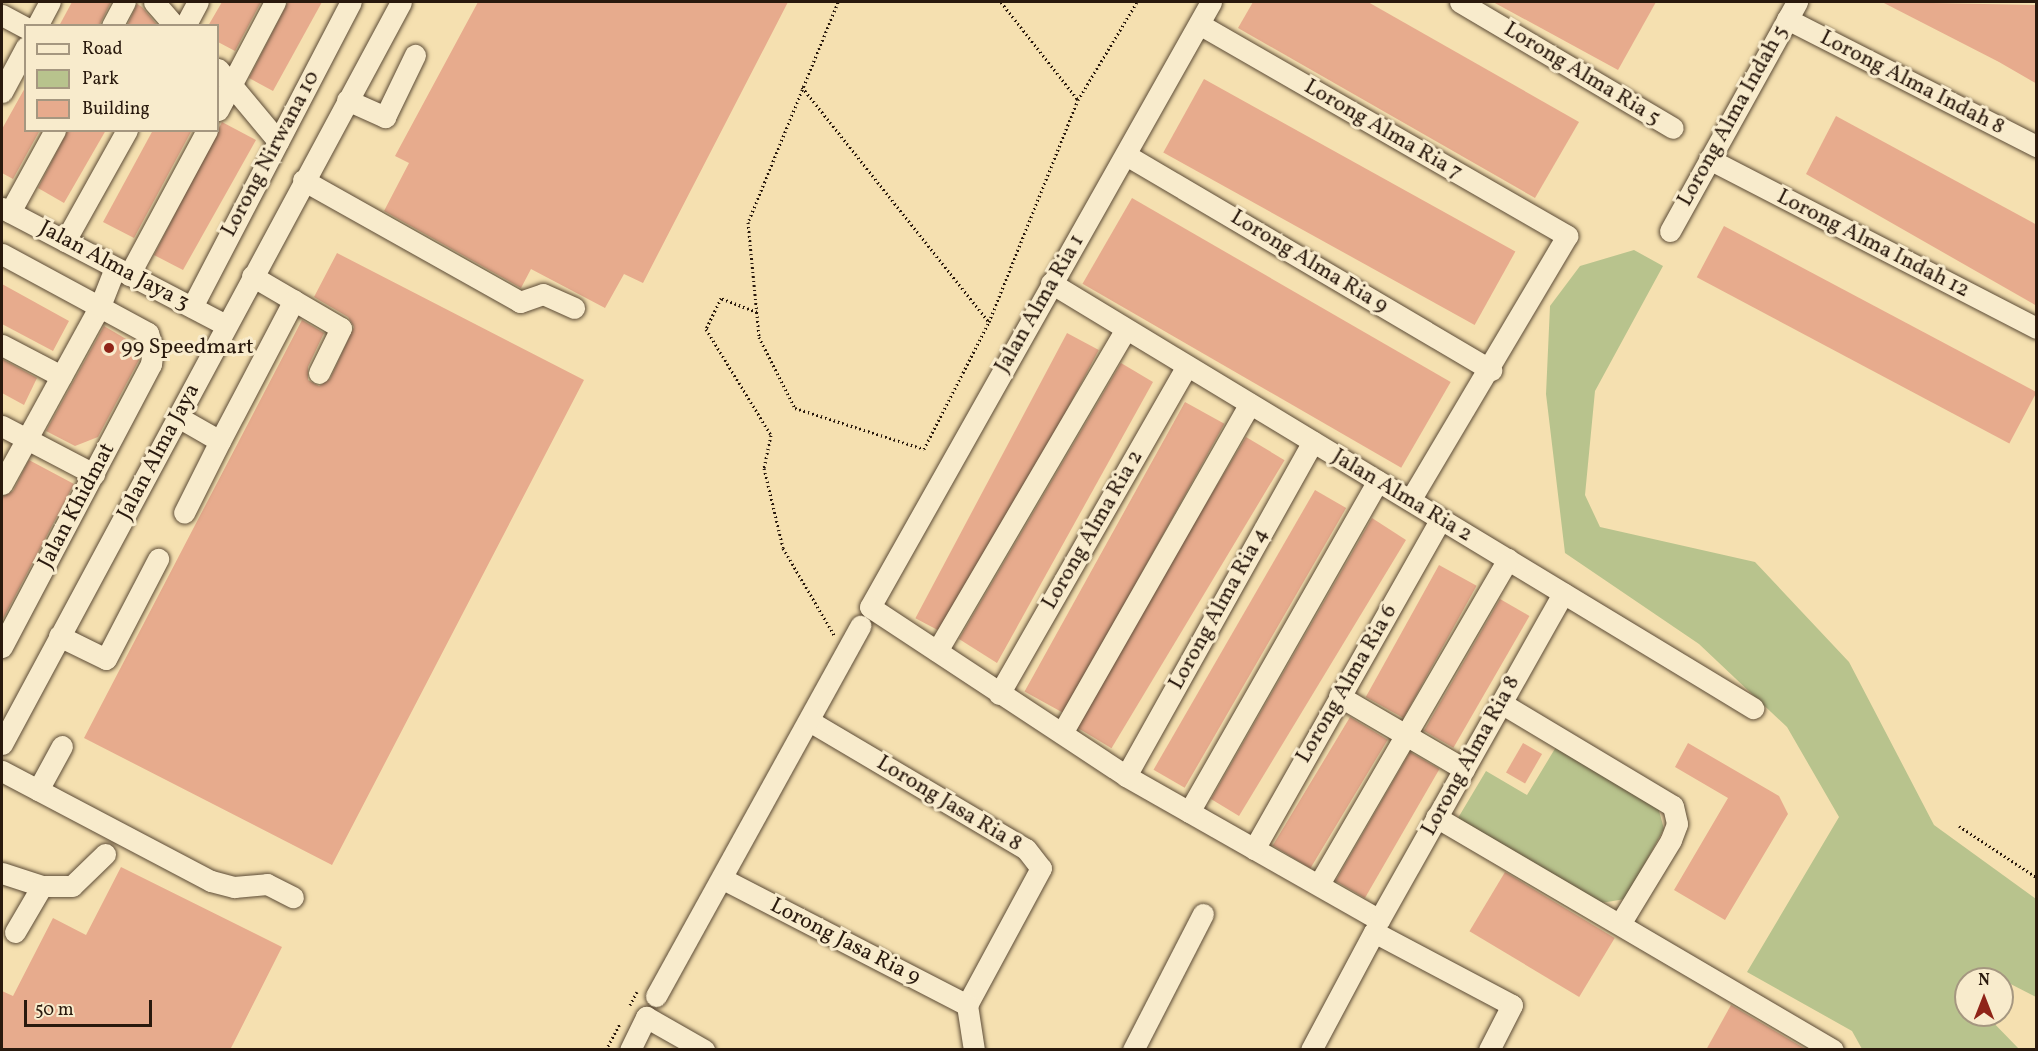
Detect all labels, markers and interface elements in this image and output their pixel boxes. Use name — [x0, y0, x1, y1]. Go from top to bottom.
street label: Lorong Alma Ria 5 — [1499, 17, 1665, 131]
street label: Lorong Alma Indah 5 — [1672, 21, 1794, 211]
legend — [24, 24, 219, 132]
street label: Lorong Alma Indah 8 — [1815, 25, 2009, 141]
text: Road — [82, 37, 123, 62]
text: Park — [82, 67, 119, 92]
street label: Lorong Nirwana 10 — [216, 67, 326, 241]
street label: Lorong Alma Ria 7 — [1299, 74, 1467, 186]
text: Building — [82, 97, 150, 122]
street label: Lorong Alma Indah 12 — [1772, 184, 1974, 304]
street label: Lorong Alma Ria 9 — [1225, 205, 1393, 319]
street label: Jalan Alma Jaya 3 — [34, 215, 194, 317]
street label: Jalan Alma Ria 1 — [990, 230, 1090, 378]
place label: 99 Speedmart — [121, 335, 254, 361]
marker: 99 Speedmart — [102, 341, 116, 355]
street label: Jalan Alma Jaya — [112, 379, 206, 525]
street label: Jalan Khidmat — [33, 439, 121, 573]
street label: Jalan Alma Ria 2 — [1327, 444, 1477, 548]
street label: Lorong Alma Ria 2 — [1037, 446, 1149, 614]
street label: Lorong Alma Ria 4 — [1164, 524, 1274, 694]
street label: Lorong Alma Ria 6 — [1291, 600, 1403, 768]
street label: Lorong Alma Ria 8 — [1416, 671, 1526, 841]
street label: Lorong Jasa Ria 8 — [872, 750, 1026, 858]
street label: Lorong Jasa Ria 9 — [765, 893, 925, 991]
north arrow — [1954, 967, 2014, 1027]
text: N — [1978, 970, 1990, 992]
scale bar — [27, 988, 154, 1026]
text: 50 m — [35, 998, 74, 1023]

